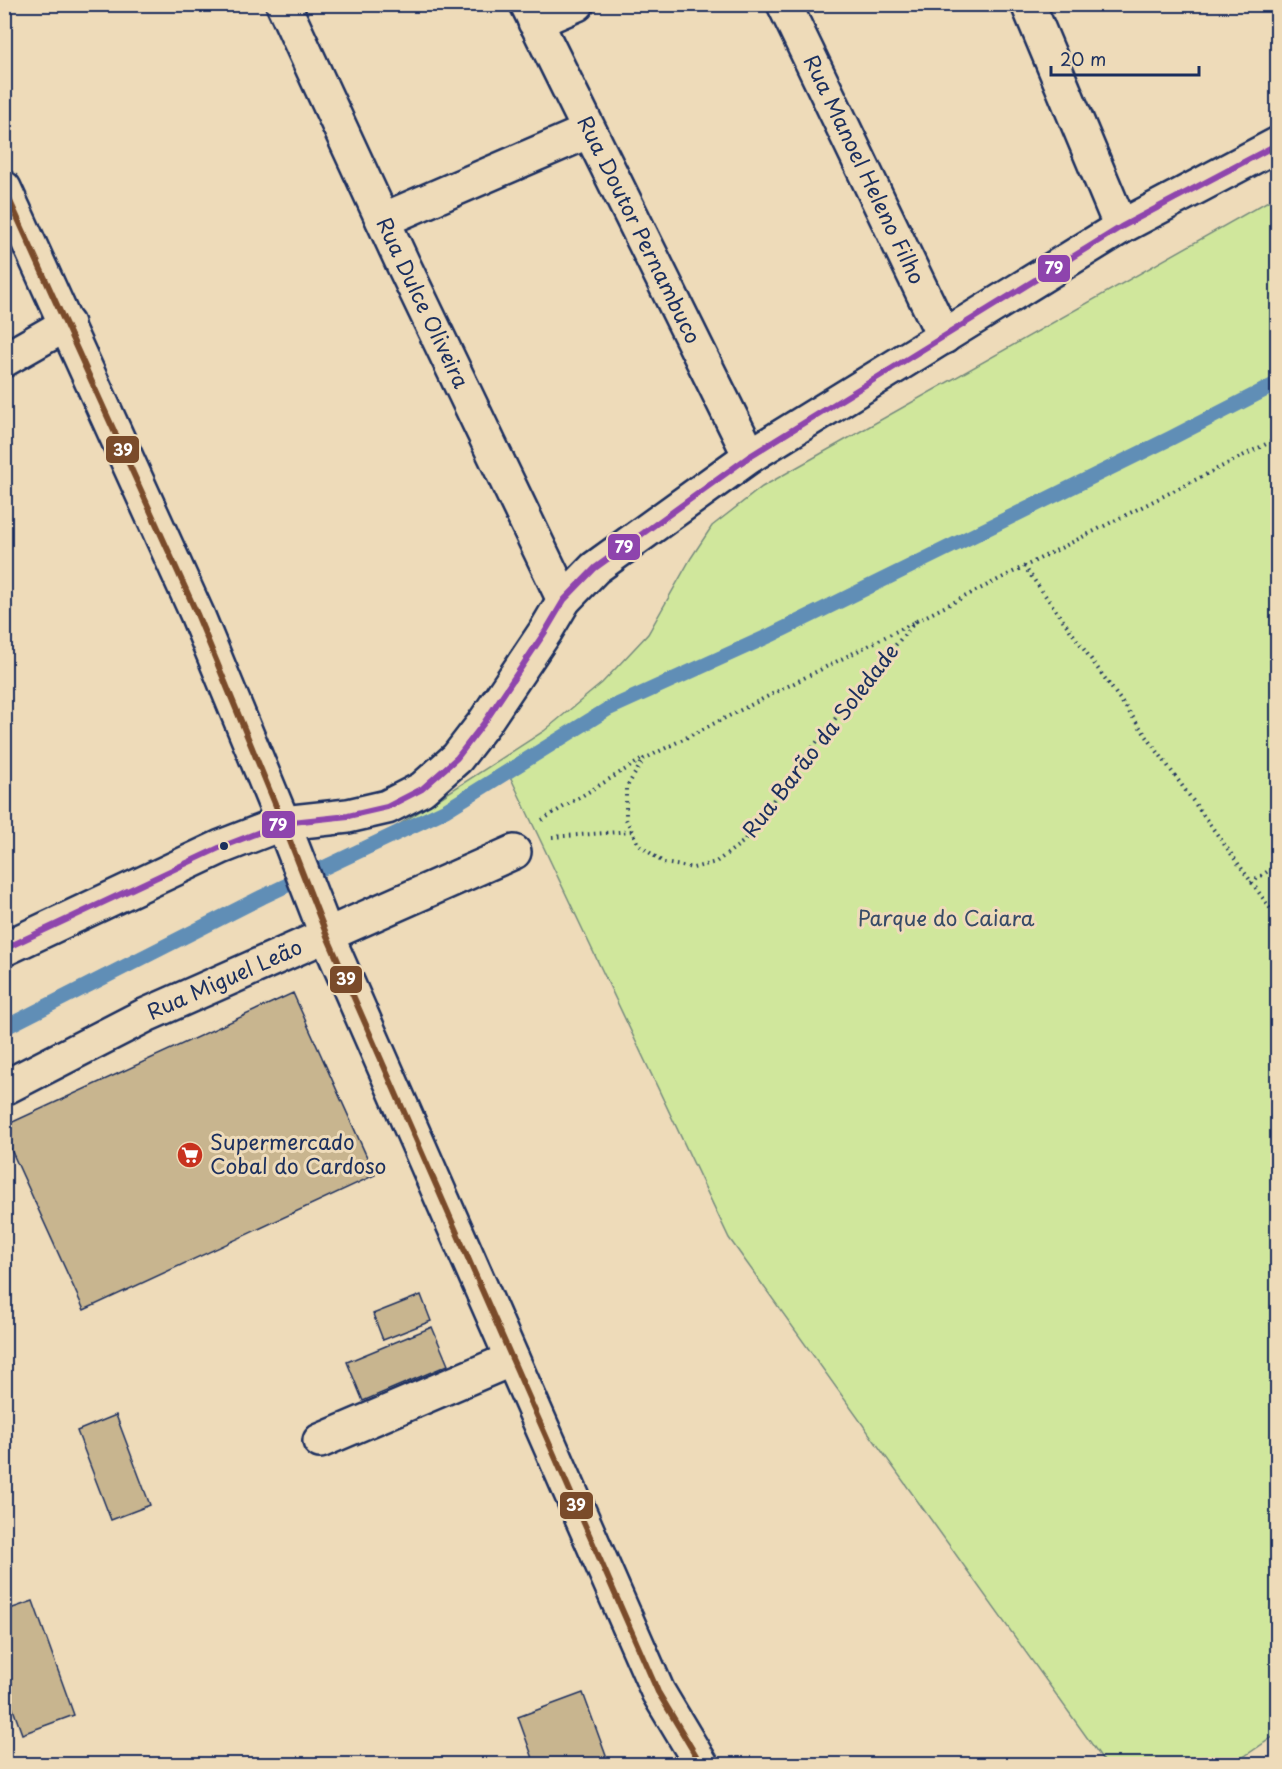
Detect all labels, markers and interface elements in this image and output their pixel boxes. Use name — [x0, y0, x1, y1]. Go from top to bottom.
scale bar — [1051, 39, 1200, 77]
text: 20 m — [1060, 45, 1106, 72]
street label: Rua Manoel Heleno Filho — [797, 49, 934, 289]
street label: Rua Doutor Pernambuco — [571, 110, 710, 349]
street label: Rua Dulce Oliveira — [370, 212, 479, 394]
line badge: 79 — [1037, 254, 1071, 283]
text: 79 — [1045, 255, 1063, 279]
line badge: 39 — [105, 435, 140, 464]
text: 39 — [113, 437, 133, 461]
line badge: 79 — [607, 533, 641, 561]
text: 79 — [615, 534, 633, 558]
street label: Rua Barão da Soledade — [734, 636, 905, 843]
line badge: 79 — [261, 810, 296, 839]
text: 79 — [269, 812, 287, 836]
unlabelled marker — [218, 840, 230, 852]
park label: Parque do Caiara — [858, 901, 1035, 933]
street label: Rua Miguel Leão — [141, 930, 307, 1027]
line badge: 39 — [329, 965, 363, 994]
text: 39 — [336, 966, 356, 990]
place label: Supermercado Cobal do Cardoso — [210, 1125, 386, 1181]
supermarket icon: Supermercado Cobal do Cardoso — [175, 1140, 205, 1170]
line badge: 39 — [559, 1491, 594, 1520]
text: 39 — [566, 1492, 586, 1516]

